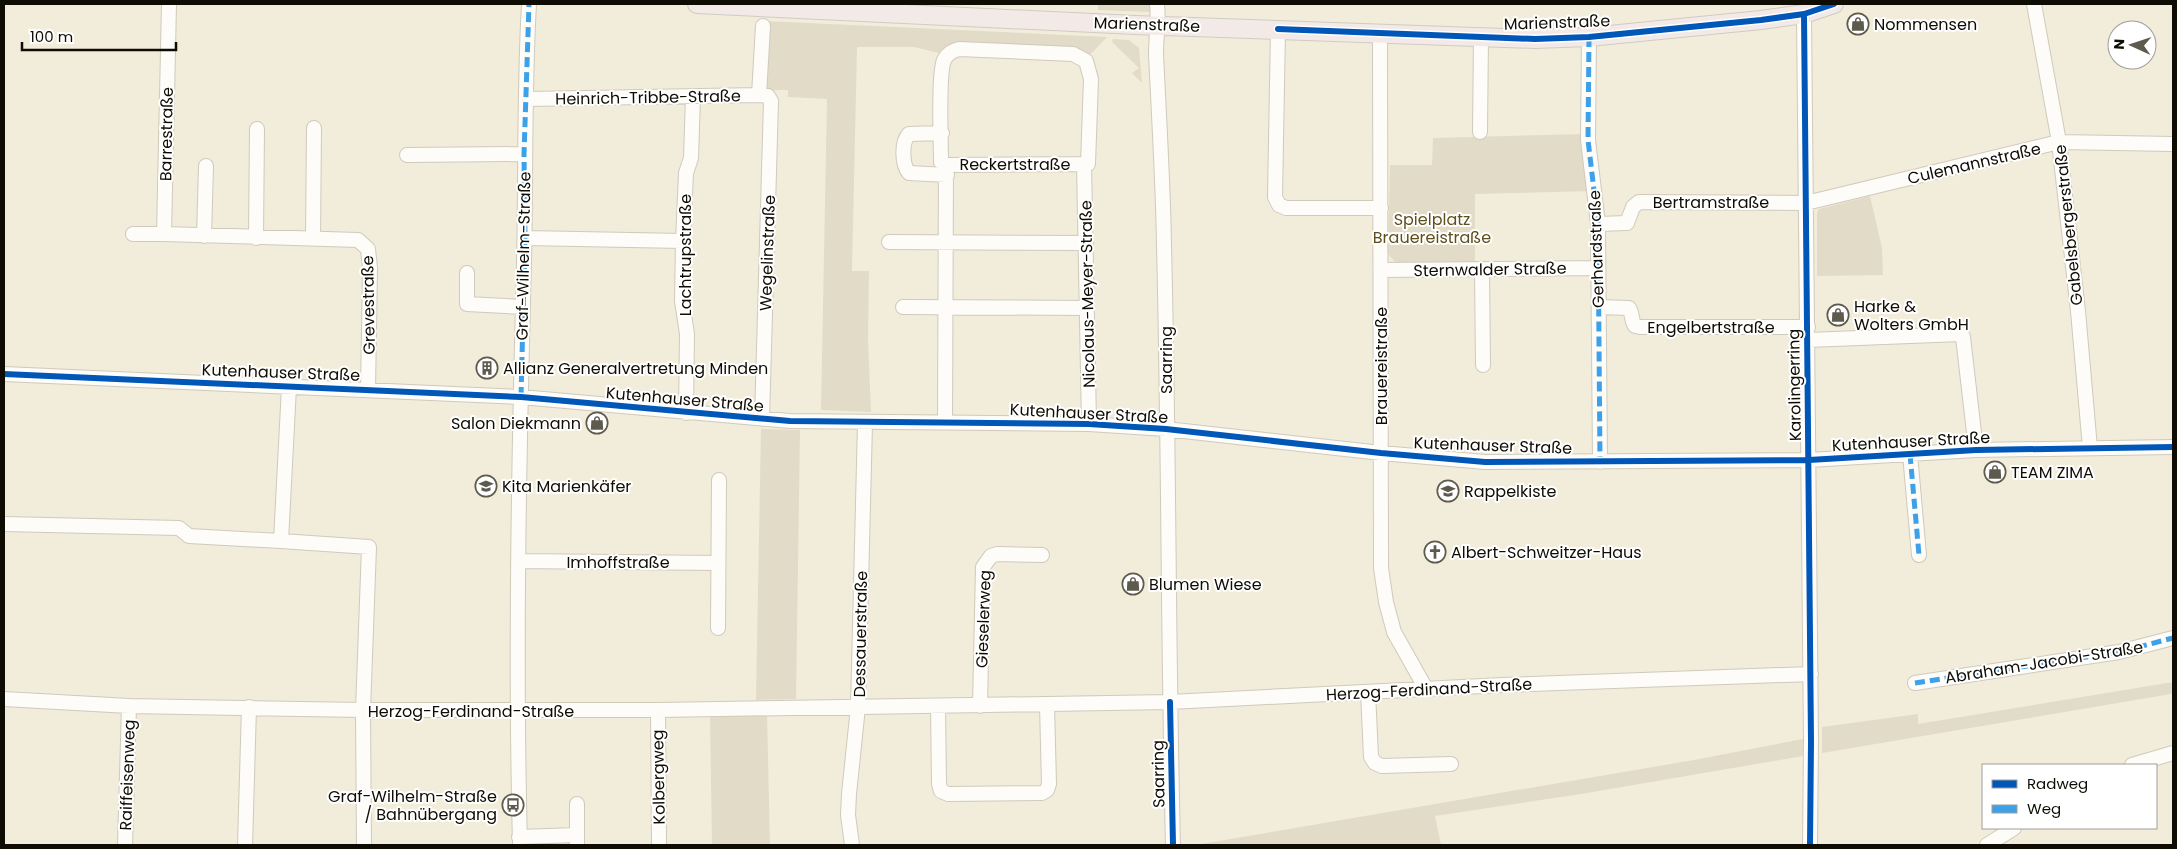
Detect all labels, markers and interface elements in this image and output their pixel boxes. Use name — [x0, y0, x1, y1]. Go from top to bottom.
street label: Marienstraße — [1503, 9, 1611, 36]
street label: Marienstraße — [1093, 11, 1201, 38]
shop icon: Nommensen — [1846, 12, 1870, 36]
place label: Nommensen — [1874, 13, 1977, 36]
scale bar — [22, 20, 176, 52]
north arrow — [2107, 20, 2157, 70]
text: 100 m — [30, 26, 73, 47]
text: N — [2109, 39, 2129, 50]
street label: Heinrich-Tribbe-Straße — [555, 84, 741, 111]
street label: Barrestraße — [154, 87, 179, 181]
street label: Culemannstraße — [1905, 137, 2043, 190]
street label: Gabelsbergerstraße — [2049, 143, 2088, 306]
street label: Reckertstraße — [959, 153, 1071, 176]
street label: Graf-Wilhelm-Straße — [511, 171, 536, 341]
street label: Gerhardstraße — [1583, 190, 1610, 308]
street label: Bertramstraße — [1653, 191, 1769, 214]
street label: Lachtrupstraße — [674, 194, 697, 316]
street label: Wegelinstraße — [754, 194, 781, 311]
street label: Nicolaus-Meyer-Straße — [1074, 200, 1101, 388]
park label: Spielplatz Brauereistraße — [1373, 208, 1491, 249]
street label: Grevestraße — [356, 255, 381, 355]
street label: Sternwalder Straße — [1413, 257, 1567, 282]
place label: Harke & Wolters GmbH — [1854, 295, 1969, 336]
shop icon: Harke & Wolters GmbH — [1826, 303, 1850, 327]
street label: Brauereistraße — [1370, 307, 1393, 425]
street label: Engelbertstraße — [1647, 316, 1775, 339]
street label: Saarring — [1155, 326, 1178, 394]
street label: Karolingerring — [1782, 329, 1807, 441]
building icon: Allianz Generalvertretung Minden — [475, 356, 499, 380]
place label: Allianz Generalvertretung Minden — [503, 357, 768, 380]
street label: Kutenhauser Straße — [201, 358, 361, 387]
street label: Kutenhauser Straße — [605, 381, 765, 418]
street label: Kutenhauser Straße — [1009, 398, 1169, 429]
shop icon: Salon Diekmann — [585, 411, 609, 435]
place label: Salon Diekmann — [451, 412, 581, 435]
street label: Kutenhauser Straße — [1831, 426, 1991, 457]
street label: Kutenhauser Straße — [1413, 431, 1573, 460]
shop icon: TEAM ZIMA — [1983, 460, 2007, 484]
place label: TEAM ZIMA — [2011, 461, 2094, 484]
school or university icon: Kita Marienkäfer — [474, 474, 498, 498]
place label: Kita Marienkäfer — [502, 475, 631, 498]
school or university icon: Rappelkiste — [1436, 479, 1460, 503]
place label: Rappelkiste — [1464, 480, 1556, 503]
church icon: Albert-Schweitzer-Haus — [1423, 540, 1447, 564]
place label: Albert-Schweitzer-Haus — [1451, 541, 1642, 564]
street label: Imhoffstraße — [566, 551, 670, 574]
street label: Dessauerstraße — [848, 570, 873, 698]
street label: Gieselerweg — [970, 570, 997, 669]
shop icon: Blumen Wiese — [1121, 572, 1145, 596]
place label: Blumen Wiese — [1149, 573, 1262, 596]
street label: Abraham-Jacobi-Straße — [1943, 635, 2145, 690]
street label: Herzog-Ferdinand-Straße — [1325, 673, 1533, 706]
street label: Herzog-Ferdinand-Straße — [368, 700, 574, 723]
street label: Raiffeisenweg — [114, 719, 141, 831]
street label: Kolbergweg — [646, 729, 671, 825]
street label: Saarring — [1146, 740, 1171, 808]
legend — [1982, 764, 2157, 829]
text: Radweg — [2027, 773, 2088, 794]
place label: Graf-Wilhelm-Straße / Bahnübergang — [328, 785, 497, 826]
bus stop icon: Graf-Wilhelm-Straße / Bahnübergang — [501, 793, 525, 817]
text: Weg — [2027, 798, 2061, 819]

